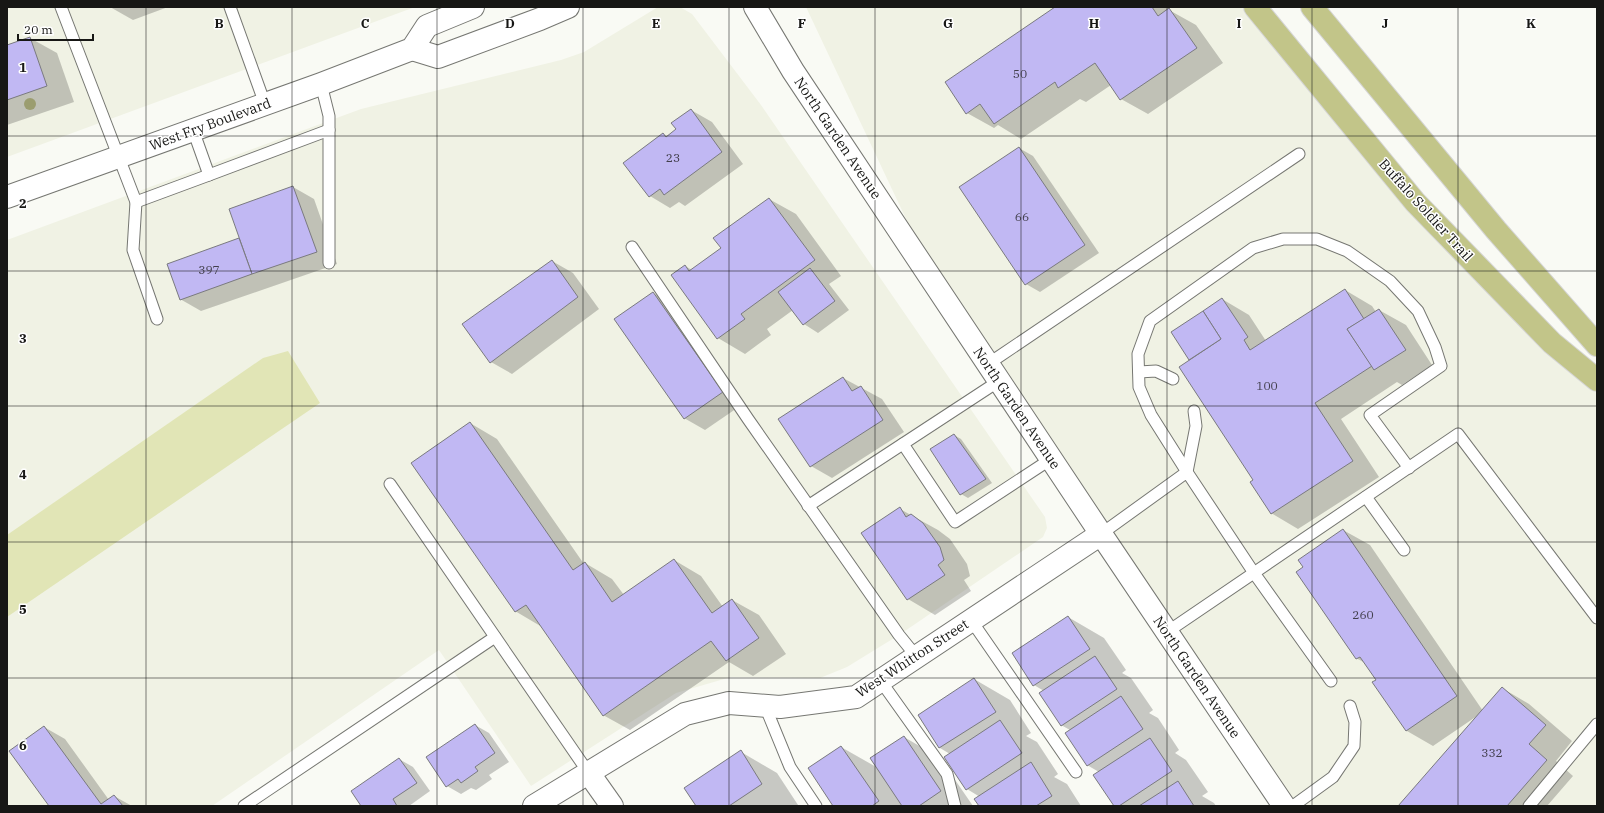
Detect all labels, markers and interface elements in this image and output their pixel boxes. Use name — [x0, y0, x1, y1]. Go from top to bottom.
text: B — [214, 15, 224, 32]
text: C — [361, 15, 370, 32]
text: D — [505, 15, 515, 32]
text: E — [652, 15, 660, 32]
text: F — [798, 15, 806, 32]
text: G — [943, 15, 953, 32]
text: H — [1089, 15, 1100, 32]
text: I — [1237, 15, 1242, 32]
text: J — [1382, 15, 1389, 32]
text: K — [1526, 15, 1536, 32]
scale bar — [18, 16, 93, 42]
text: 20 m — [24, 22, 53, 37]
text: 1 — [19, 59, 27, 76]
house number: 50 — [1013, 66, 1027, 81]
street label: North Garden Avenue — [790, 73, 886, 203]
street label: West Fry Boulevard — [147, 93, 274, 154]
house number: 23 — [666, 150, 680, 165]
street label: Buffalo Soldier Trail — [1375, 155, 1477, 265]
text: 2 — [19, 195, 27, 212]
house number: 66 — [1015, 209, 1029, 224]
house number: 397 — [198, 262, 220, 277]
text: 3 — [19, 330, 27, 347]
street label: North Garden Avenue — [969, 343, 1065, 473]
house number: 100 — [1256, 378, 1278, 393]
text: 4 — [19, 466, 27, 483]
text: 5 — [19, 601, 27, 618]
house number: 260 — [1352, 607, 1374, 622]
street label: North Garden Avenue — [1149, 612, 1245, 742]
street label: West Whitton Street — [852, 615, 972, 701]
text: 6 — [19, 737, 27, 754]
house number: 332 — [1481, 745, 1503, 760]

